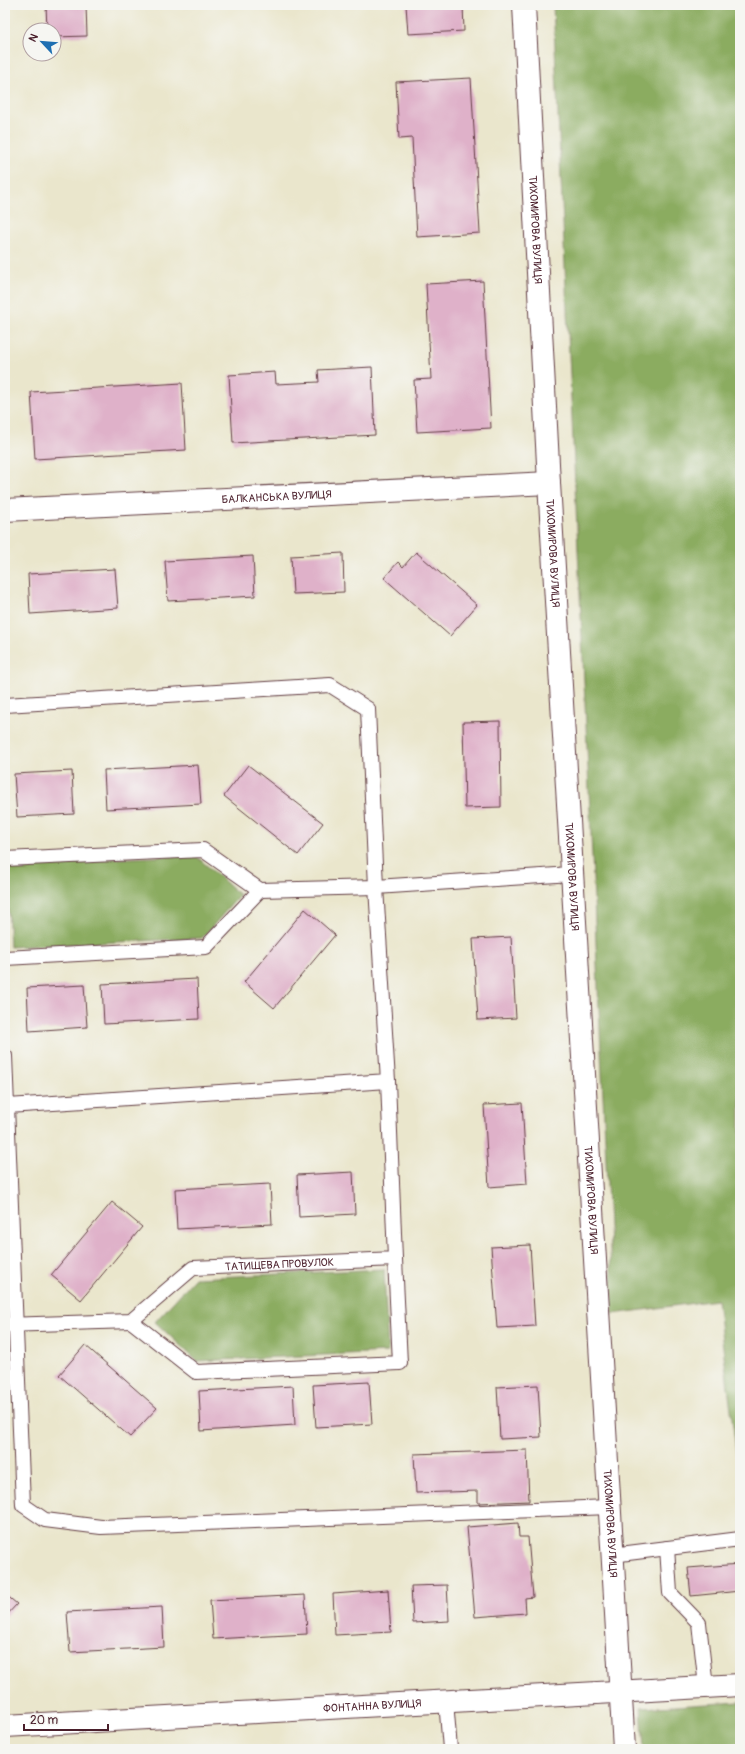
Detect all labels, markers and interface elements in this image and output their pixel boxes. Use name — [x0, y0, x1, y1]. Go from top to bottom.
north arrow — [22, 22, 62, 62]
text: N — [26, 31, 41, 44]
street label: ТИХОМИРОВА ВУЛИЦЯ — [526, 175, 545, 284]
street label: БАЛКАНСЬКА ВУЛИЦЯ — [221, 488, 332, 506]
street label: ТИХОМИРОВА ВУЛИЦЯ — [543, 499, 562, 608]
street label: ТИХОМИРОВА ВУЛИЦЯ — [562, 822, 582, 931]
street label: ТИХОМИРОВА ВУЛИЦЯ — [581, 1146, 601, 1255]
street label: ТАТИЩЕВА ПРОВУЛОК — [225, 1256, 334, 1274]
street label: ТИХОМИРОВА ВУЛИЦЯ — [600, 1469, 620, 1578]
street label: ФОНТАННА ВУЛИЦЯ — [323, 1697, 422, 1715]
scale bar — [24, 1706, 108, 1732]
text: 20 m — [30, 1713, 59, 1728]

